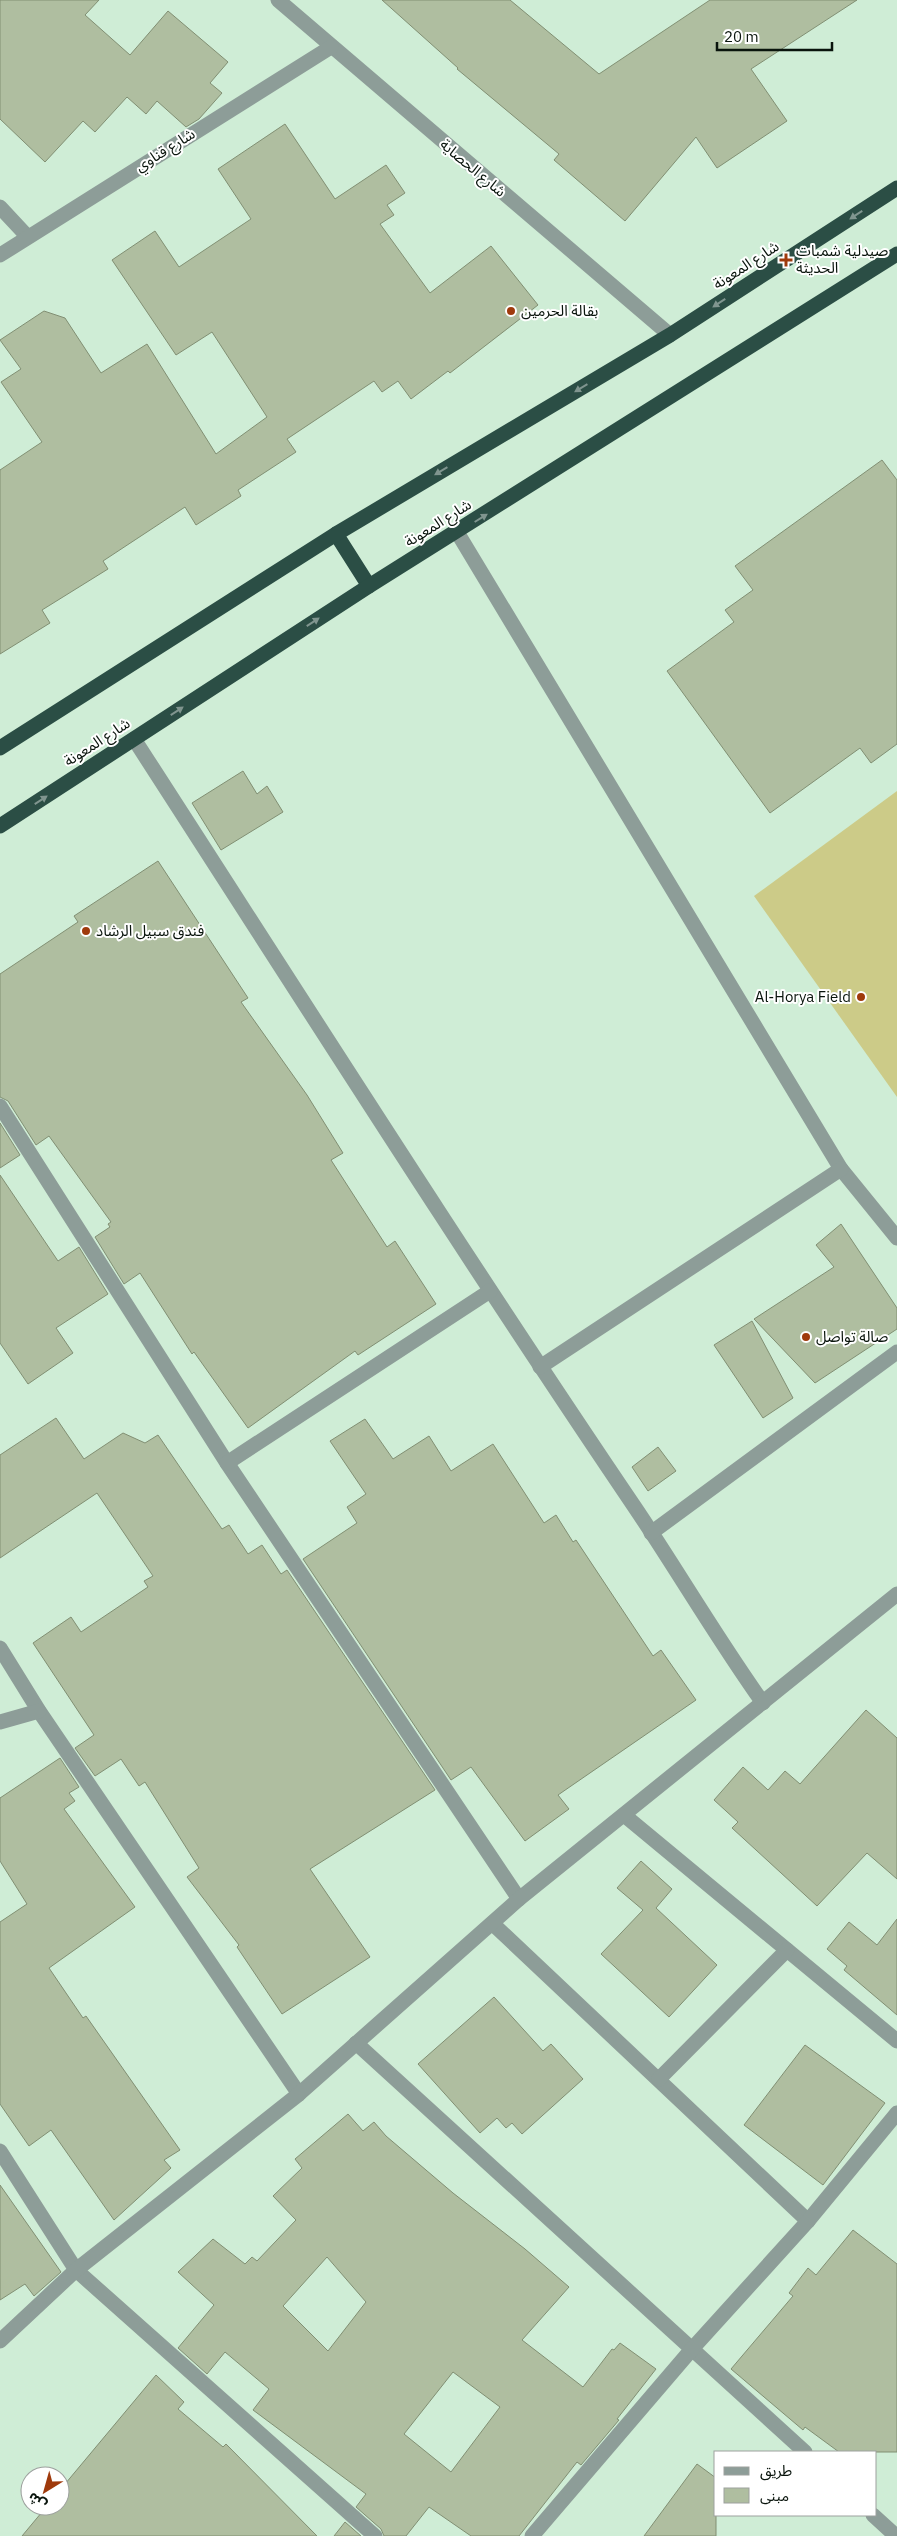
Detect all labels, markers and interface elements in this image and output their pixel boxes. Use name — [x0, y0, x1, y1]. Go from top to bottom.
scale bar — [717, 20, 832, 52]
text: 20 m — [724, 27, 759, 46]
street label: شارع قناوي — [131, 124, 200, 178]
street label: شارع الحصاية — [435, 135, 510, 203]
one-way arrow — [849, 210, 863, 219]
street label: شارع المعونة — [709, 236, 784, 296]
place label: صيدلية شمبات الحديثة — [796, 241, 888, 277]
marker: صيدلية شمبات الحديثة — [780, 254, 792, 266]
one-way arrow — [713, 298, 726, 307]
place label: بقالة الحرمين — [521, 301, 598, 320]
marker: بقالة الحرمين — [505, 305, 517, 317]
one-way arrow — [574, 383, 587, 392]
one-way arrow — [434, 467, 449, 475]
street label: شارع المعونة — [401, 494, 476, 553]
one-way arrow — [474, 513, 487, 522]
one-way arrow — [306, 618, 320, 627]
one-way arrow — [170, 706, 183, 716]
street label: شارع المعونة — [60, 713, 135, 773]
one-way arrow — [34, 795, 47, 805]
place label: فندق سبيل الرشاد — [96, 921, 205, 940]
marker: فندق سبيل الرشاد — [80, 925, 92, 937]
place label: Al-Horya Field — [755, 987, 851, 1006]
marker: Al-Horya Field — [855, 991, 867, 1003]
place label: صالة تواصل — [816, 1327, 888, 1346]
marker: صالة تواصل — [800, 1331, 812, 1343]
legend — [714, 2451, 877, 2516]
text: طريق — [760, 2461, 792, 2481]
north arrow — [20, 2466, 70, 2516]
text: مبنى — [760, 2486, 789, 2505]
text: ش — [24, 2488, 50, 2514]

